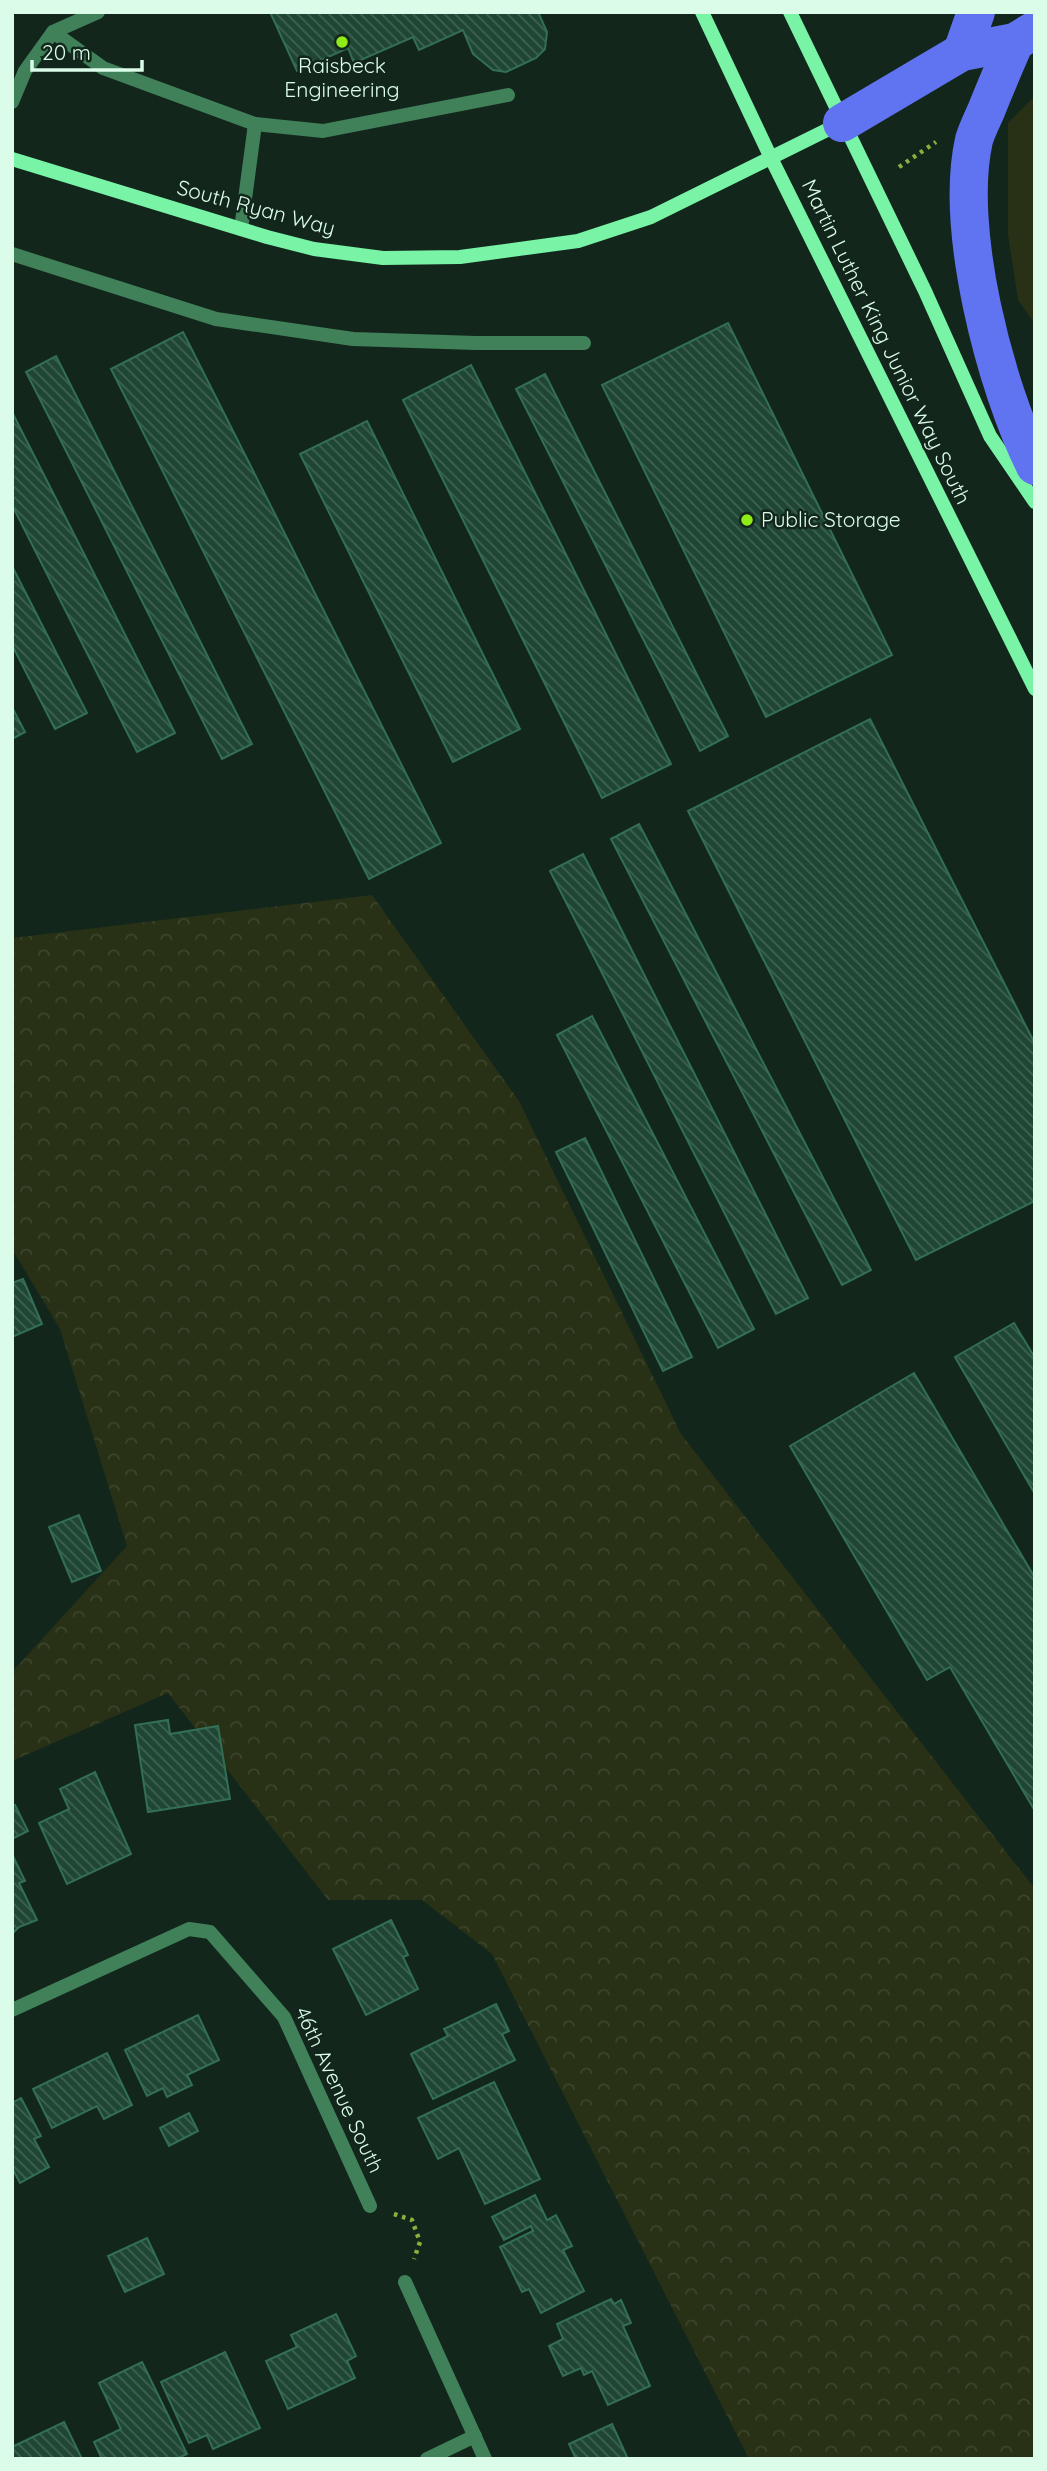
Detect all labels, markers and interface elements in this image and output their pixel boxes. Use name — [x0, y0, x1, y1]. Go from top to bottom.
scale bar — [32, 28, 142, 72]
marker: Raisbeck Engineering — [334, 34, 350, 50]
text: 20 m — [42, 39, 91, 65]
place label: Raisbeck Engineering — [284, 52, 400, 102]
street label: South Ryan Way — [174, 173, 338, 241]
street label: Martin Luther King Junior Way South — [797, 175, 977, 508]
place label: Public Storage — [761, 506, 901, 532]
marker: Public Storage — [739, 512, 755, 528]
street label: 46th Avenue South — [290, 2002, 390, 2177]

